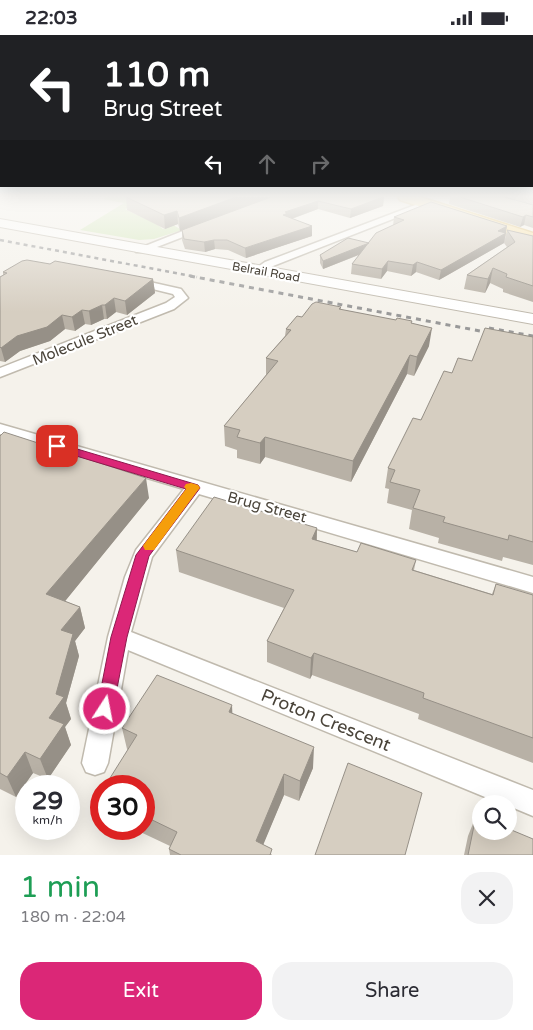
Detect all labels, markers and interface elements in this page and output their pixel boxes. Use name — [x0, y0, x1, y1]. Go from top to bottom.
text: 22:03 — [25, 7, 78, 29]
text: 110 m — [103, 54, 210, 96]
icon: left — [20, 55, 85, 120]
text: Brug Street — [103, 96, 222, 122]
icon: left — [200, 150, 228, 178]
icon: ahead — [253, 150, 281, 178]
icon: right — [306, 150, 334, 178]
street label: Belrail Road — [231, 259, 301, 285]
street label: Molecule Street — [30, 311, 140, 369]
pin — [36, 425, 78, 467]
icon: arrive — [43, 432, 71, 460]
street label: Brug Street — [225, 488, 309, 526]
position arrow — [78, 682, 130, 734]
street label: Proton Crescent — [258, 684, 394, 756]
speed limit sign: 30 — [90, 775, 155, 840]
text: 29 — [32, 786, 63, 816]
map controls — [472, 795, 517, 840]
button: search — [472, 795, 517, 840]
text: km/h — [32, 813, 63, 827]
text: 1 min — [20, 869, 100, 906]
button: close — [461, 872, 513, 924]
text: 180 m · 22:04 — [20, 907, 126, 927]
button: Exit — [20, 962, 262, 1020]
button: Share — [272, 962, 513, 1020]

